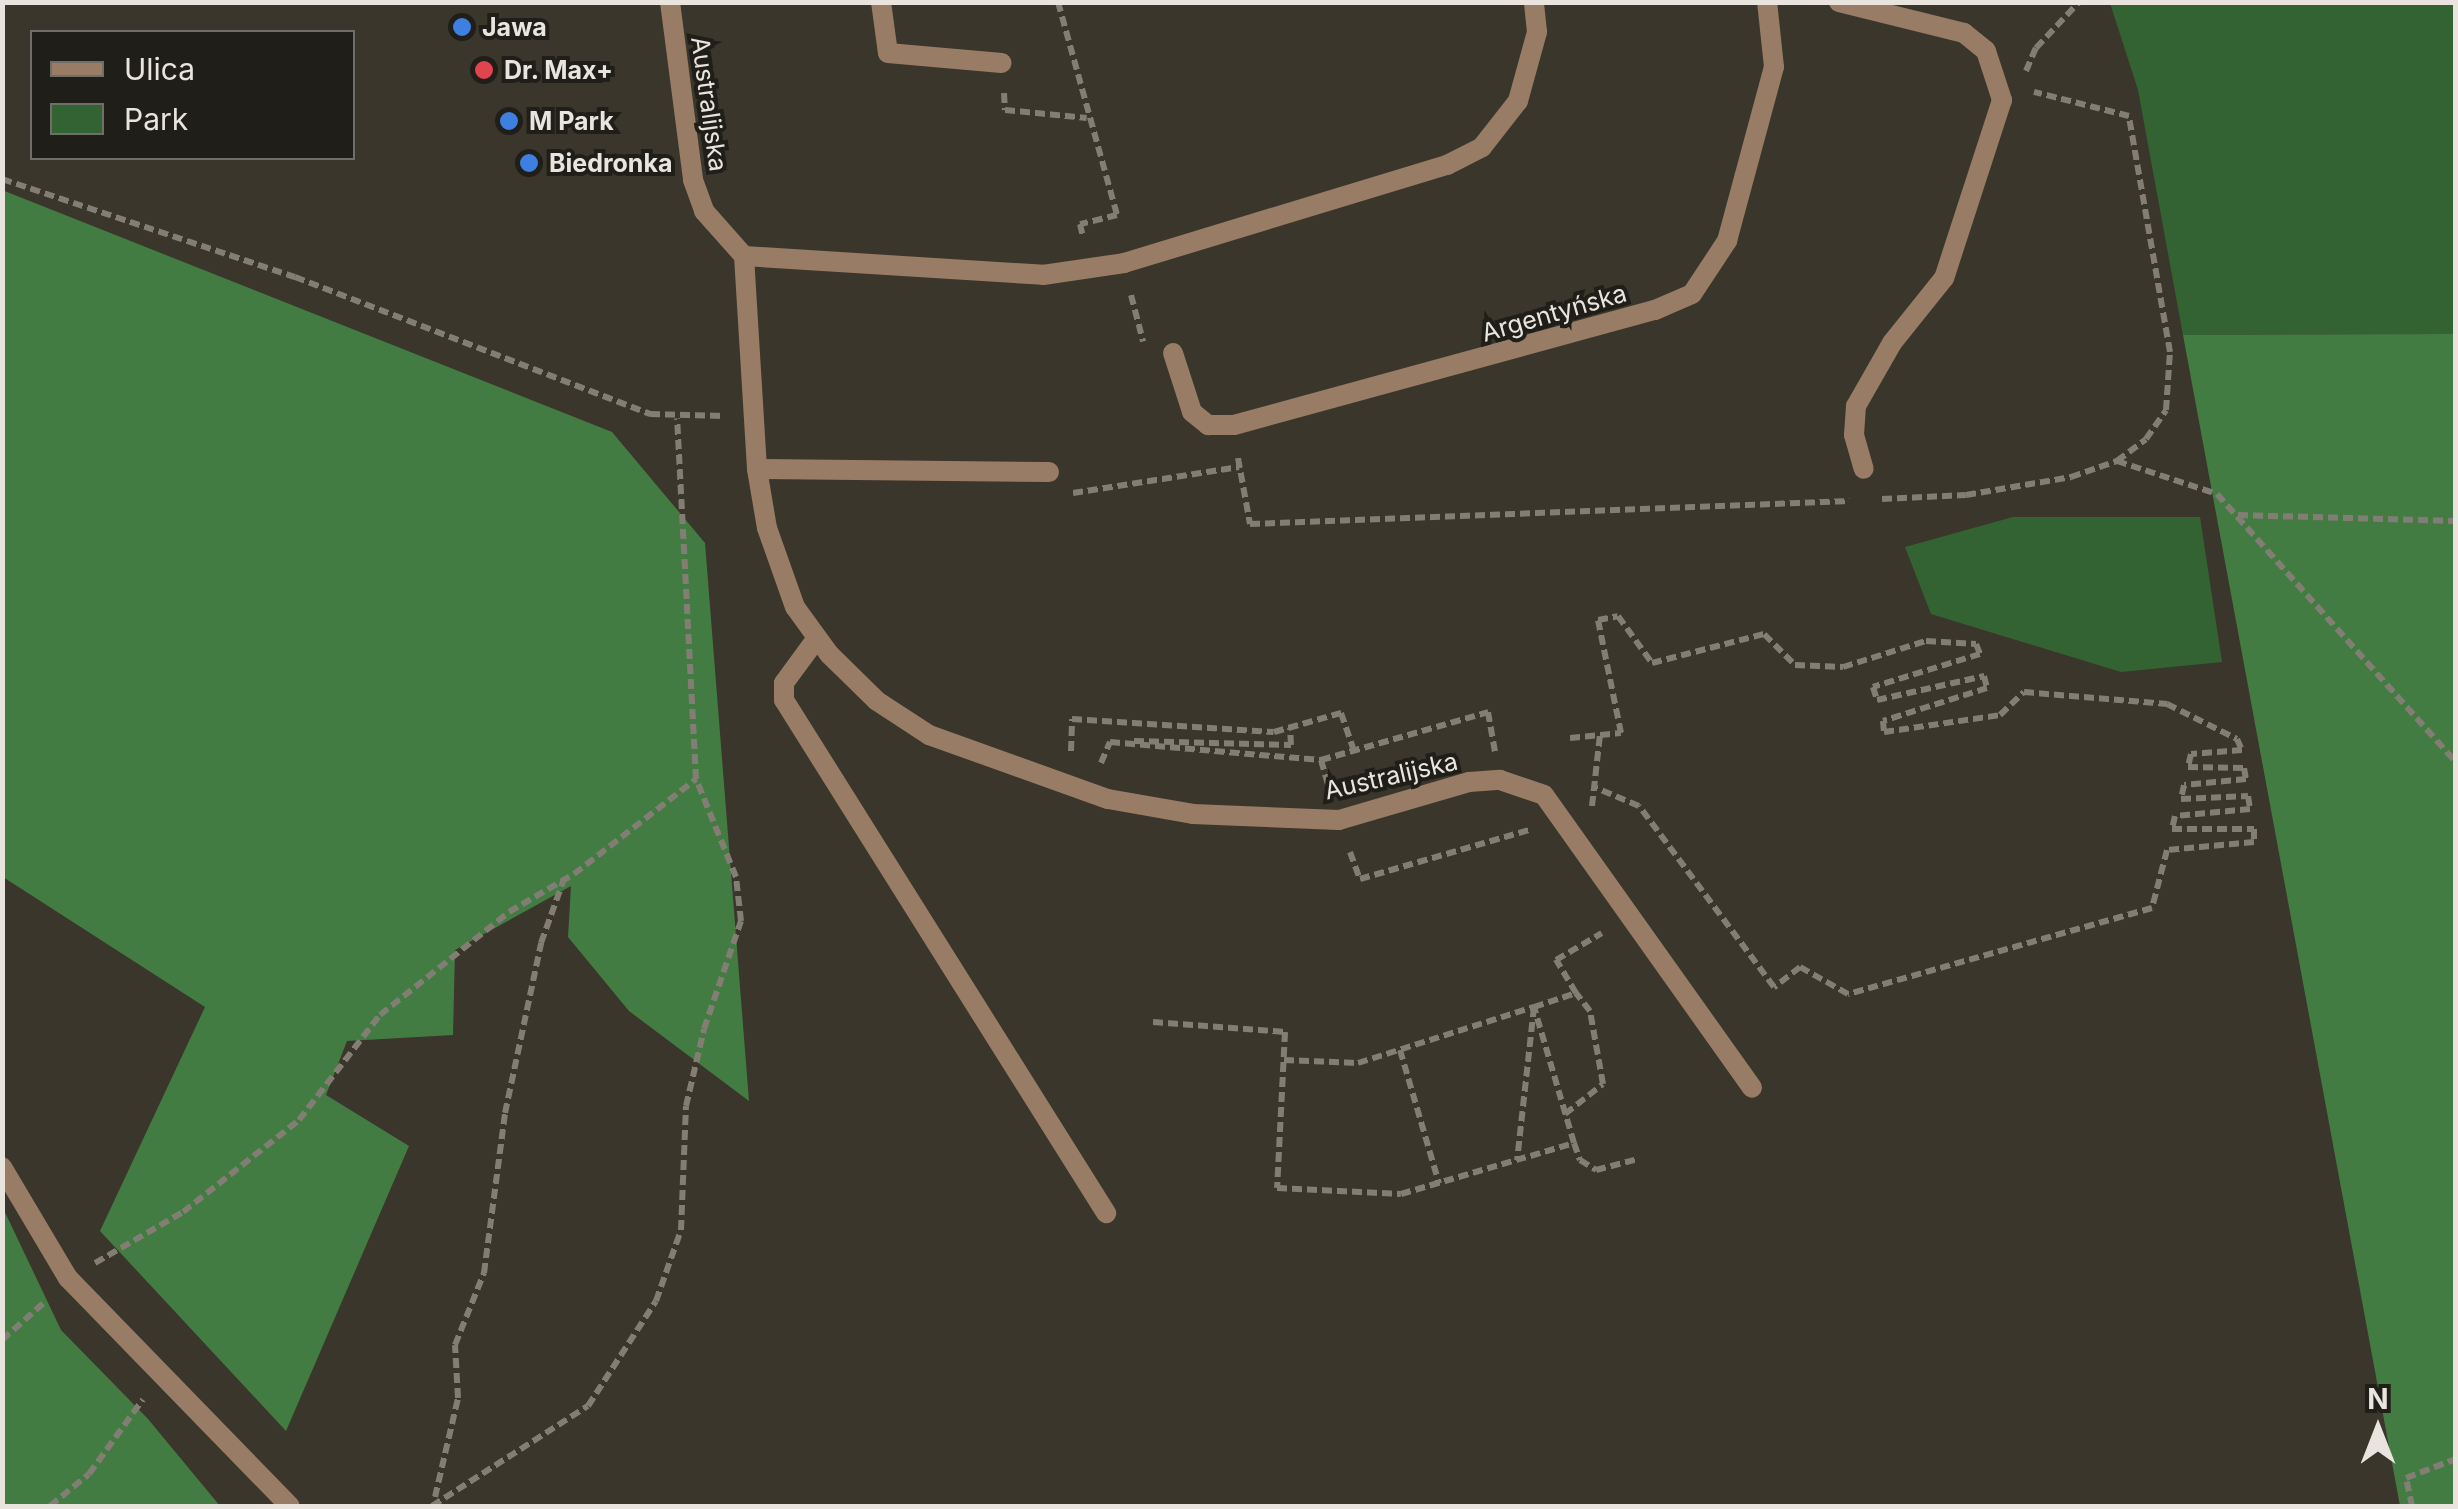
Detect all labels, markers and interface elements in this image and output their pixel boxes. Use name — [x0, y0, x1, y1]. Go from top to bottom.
place label: Jawa — [482, 12, 547, 42]
marker: Jawa — [451, 16, 473, 38]
legend — [30, 30, 355, 160]
street label: Australijska — [685, 35, 733, 173]
text: Ulica — [124, 51, 195, 87]
place label: Dr. Max+ — [504, 55, 614, 85]
marker: Dr. Max+ — [473, 59, 495, 81]
text: Park — [124, 101, 188, 137]
place label: M Park — [529, 106, 614, 136]
marker: M Park — [498, 110, 520, 132]
place label: Biedronka — [549, 148, 672, 178]
marker: Biedronka — [518, 152, 540, 174]
street label: Argentyńska — [1478, 278, 1630, 348]
street label: Australijska — [1321, 746, 1461, 806]
north arrow — [2328, 1379, 2428, 1479]
text: N — [2367, 1382, 2389, 1416]

